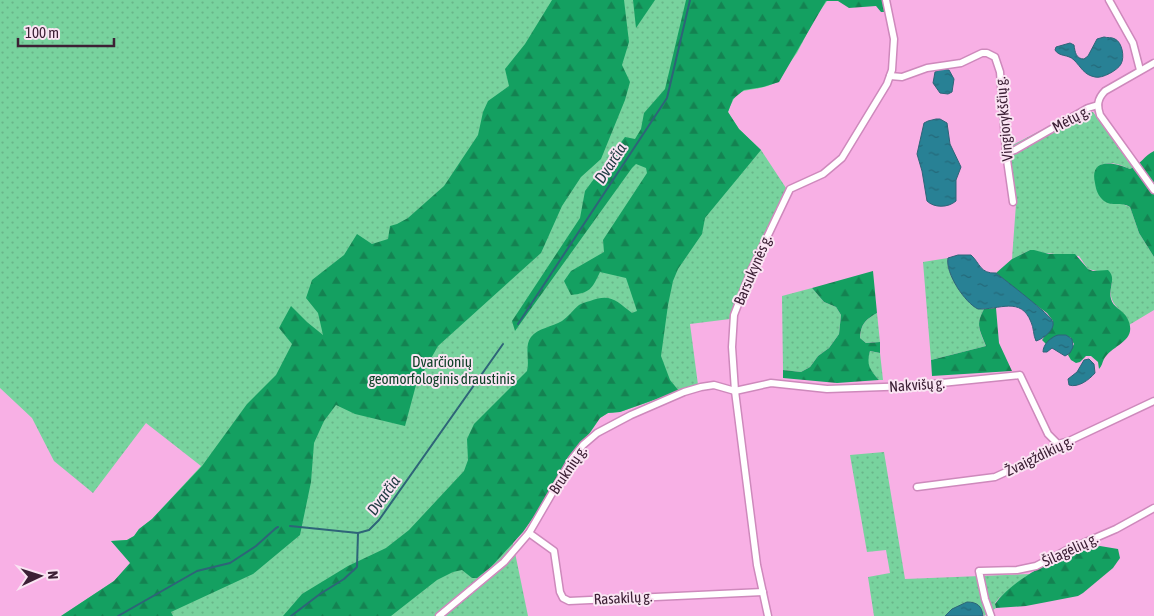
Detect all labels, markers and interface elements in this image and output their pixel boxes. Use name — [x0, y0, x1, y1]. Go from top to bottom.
scale bar — [18, 15, 114, 47]
text: 100 m — [25, 24, 59, 41]
street label: Vingiorykščių g. — [991, 76, 1016, 162]
street label: Mėtų g. — [1049, 102, 1093, 135]
water label: Dvarčia — [590, 139, 630, 186]
street label: Barsukynės g. — [730, 232, 775, 307]
park label: Dvarčionių geomorfologinis draustinis — [369, 353, 515, 387]
street label: Nakvišų g. — [889, 374, 946, 395]
street label: Žvaigždikių g. — [1002, 432, 1076, 479]
street label: Bruknių g. — [545, 442, 590, 497]
water label: Dvarčia — [363, 471, 404, 518]
street label: Šilagėlių g. — [1039, 529, 1101, 570]
north arrow — [15, 551, 65, 601]
text: N — [45, 570, 61, 580]
street label: Rasakilų g. — [593, 587, 653, 608]

